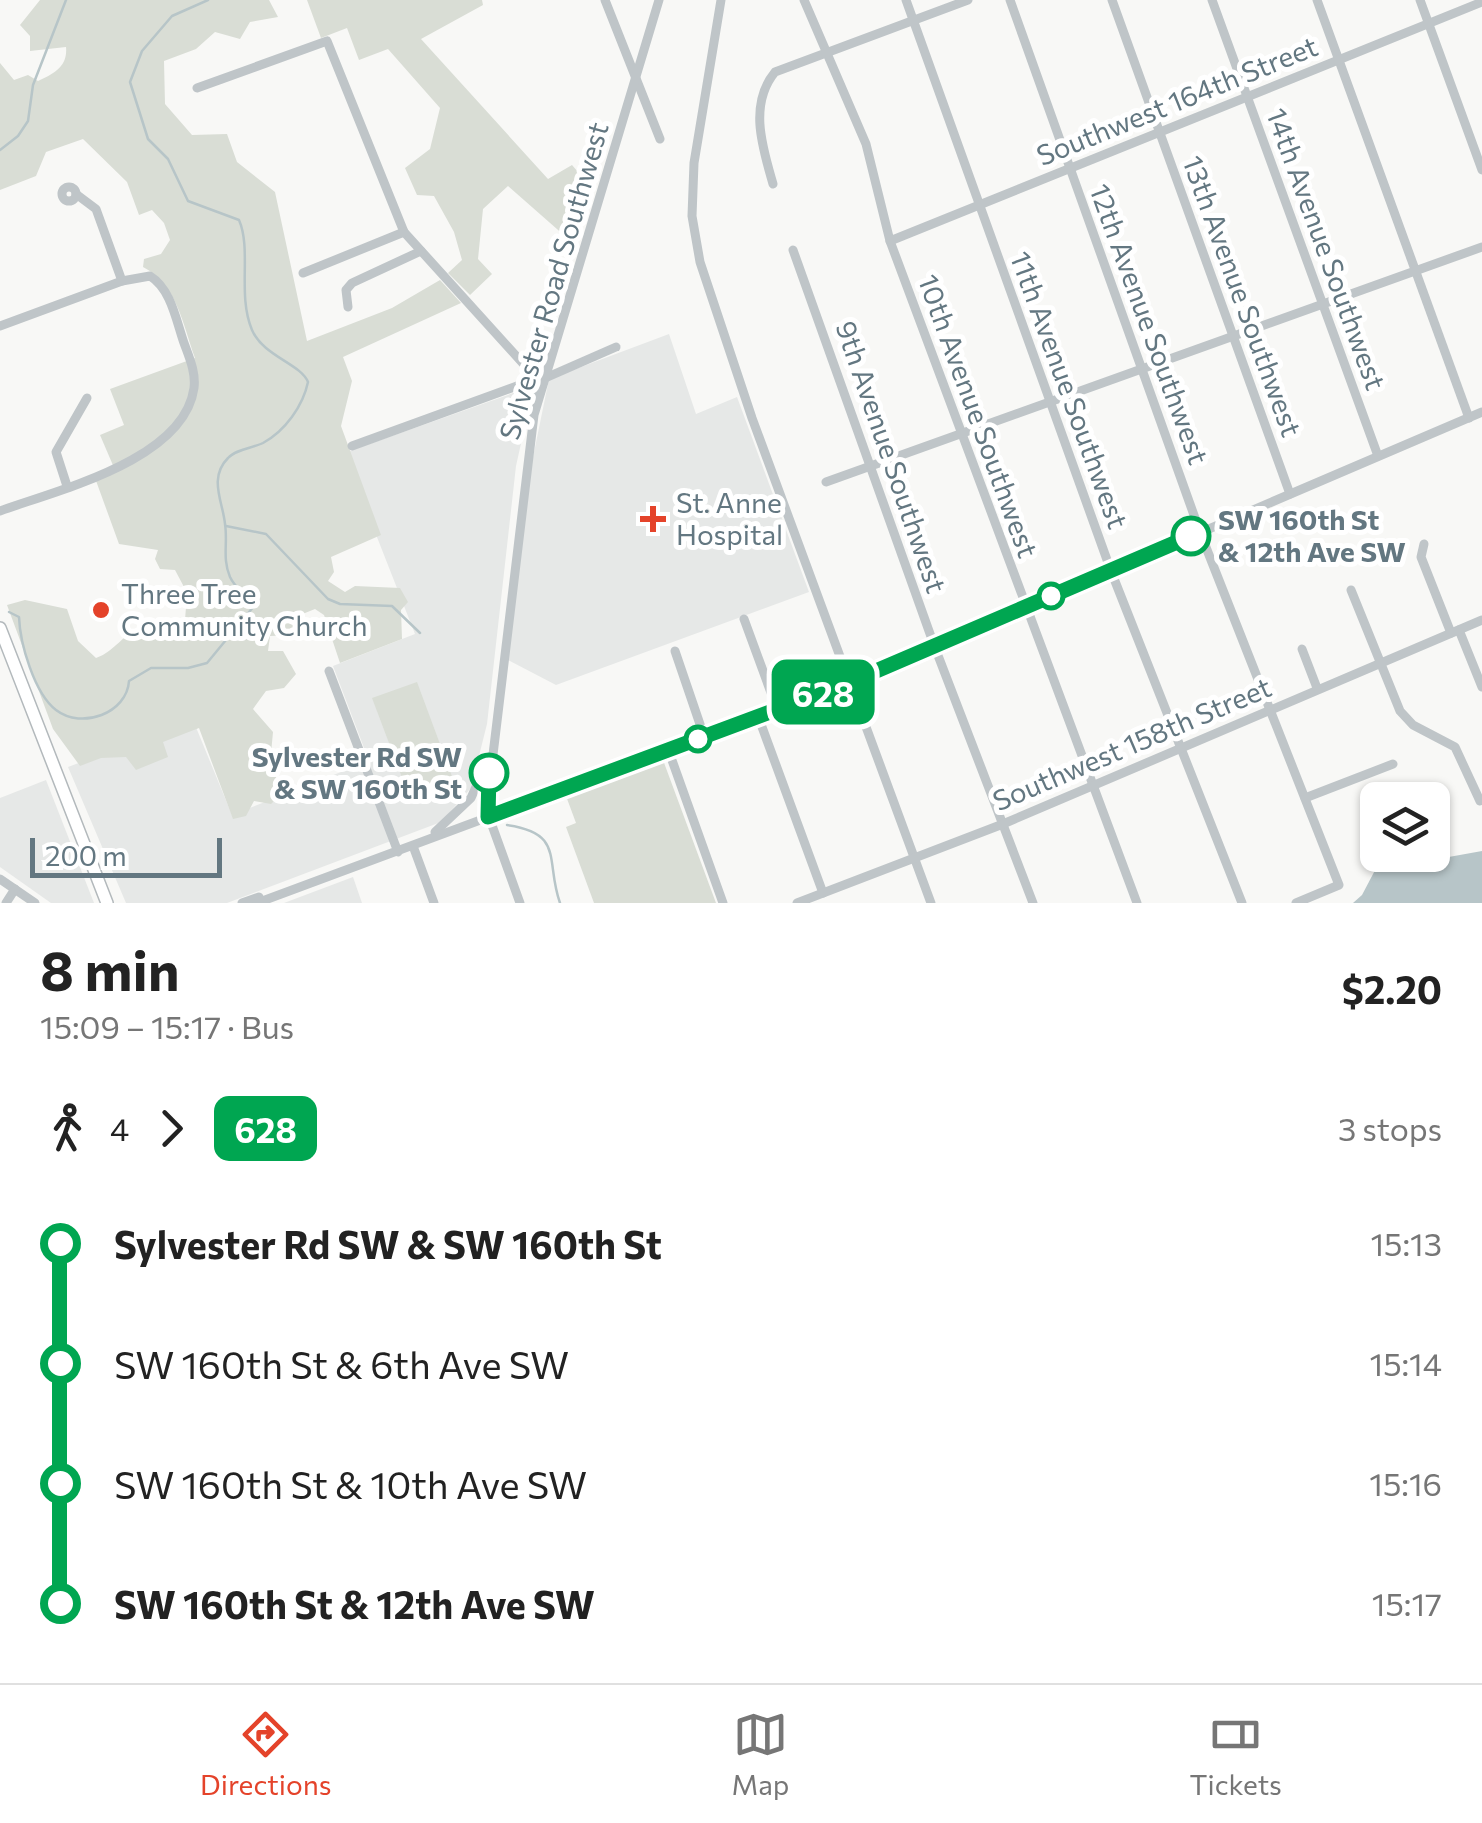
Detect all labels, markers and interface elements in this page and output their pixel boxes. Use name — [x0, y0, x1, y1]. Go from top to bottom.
street label: Southwest 164th Street — [1031, 28, 1322, 172]
street label: 14th Avenue Southwest — [1260, 103, 1394, 394]
street label: Sylvester Road Southwest — [491, 118, 615, 443]
street label: 13th Avenue Southwest — [1176, 151, 1310, 441]
street label: 12th Avenue Southwest — [1083, 179, 1217, 469]
street label: 11th Avenue Southwest — [1004, 246, 1136, 533]
street label: 10th Avenue Southwest — [912, 270, 1046, 562]
street label: 9th Avenue Southwest — [829, 316, 954, 597]
place label: St. Anne Hospital — [676, 485, 783, 551]
place label: SW 160th St & 12th Ave SW — [1218, 502, 1406, 568]
marker: St. Anne Hospital — [640, 506, 666, 532]
marker: SW 160th St & 12th Ave SW — [1172, 517, 1210, 555]
place label: Three Tree Community Church — [121, 576, 367, 642]
unlabelled marker — [1038, 583, 1064, 609]
marker: Three Tree Community Church — [90, 599, 112, 621]
line badge: 628 — [766, 660, 880, 724]
street label: Southwest 158th Street — [987, 669, 1276, 817]
text: 628 — [792, 671, 854, 714]
unlabelled marker — [685, 726, 711, 752]
place label: Sylvester Rd SW & SW 160th St — [252, 739, 462, 805]
marker: Sylvester Rd SW & SW 160th St — [470, 754, 508, 792]
map controls — [1360, 782, 1450, 872]
button: layers — [1360, 782, 1450, 872]
scale bar — [30, 833, 222, 878]
text: 200 m — [45, 838, 127, 872]
text: 8 min — [40, 935, 180, 1002]
text: $2.20 — [1342, 965, 1442, 1012]
text: 15:09 – 15:17 · Bus — [40, 1006, 294, 1046]
icon: walk — [40, 1101, 95, 1156]
icon: forward — [144, 1101, 199, 1156]
text: 628 — [234, 1107, 297, 1150]
text: 4 — [110, 1108, 129, 1148]
text: 3 stops — [1338, 1108, 1442, 1148]
text: Sylvester Rd SW & SW 160th St — [114, 1220, 662, 1267]
text: 15:13 — [1370, 1223, 1442, 1263]
text: SW 160th St & 6th Ave SW — [114, 1340, 569, 1387]
text: 15:14 — [1370, 1343, 1442, 1383]
text: SW 160th St & 10th Ave SW — [114, 1460, 587, 1507]
text: 15:16 — [1369, 1463, 1442, 1503]
text: SW 160th St & 12th Ave SW — [114, 1580, 595, 1627]
text: 15:17 — [1372, 1583, 1442, 1623]
tab: Directions — [200, 1707, 331, 1801]
tab: Map — [732, 1707, 789, 1801]
tab: Tickets — [1190, 1707, 1282, 1801]

